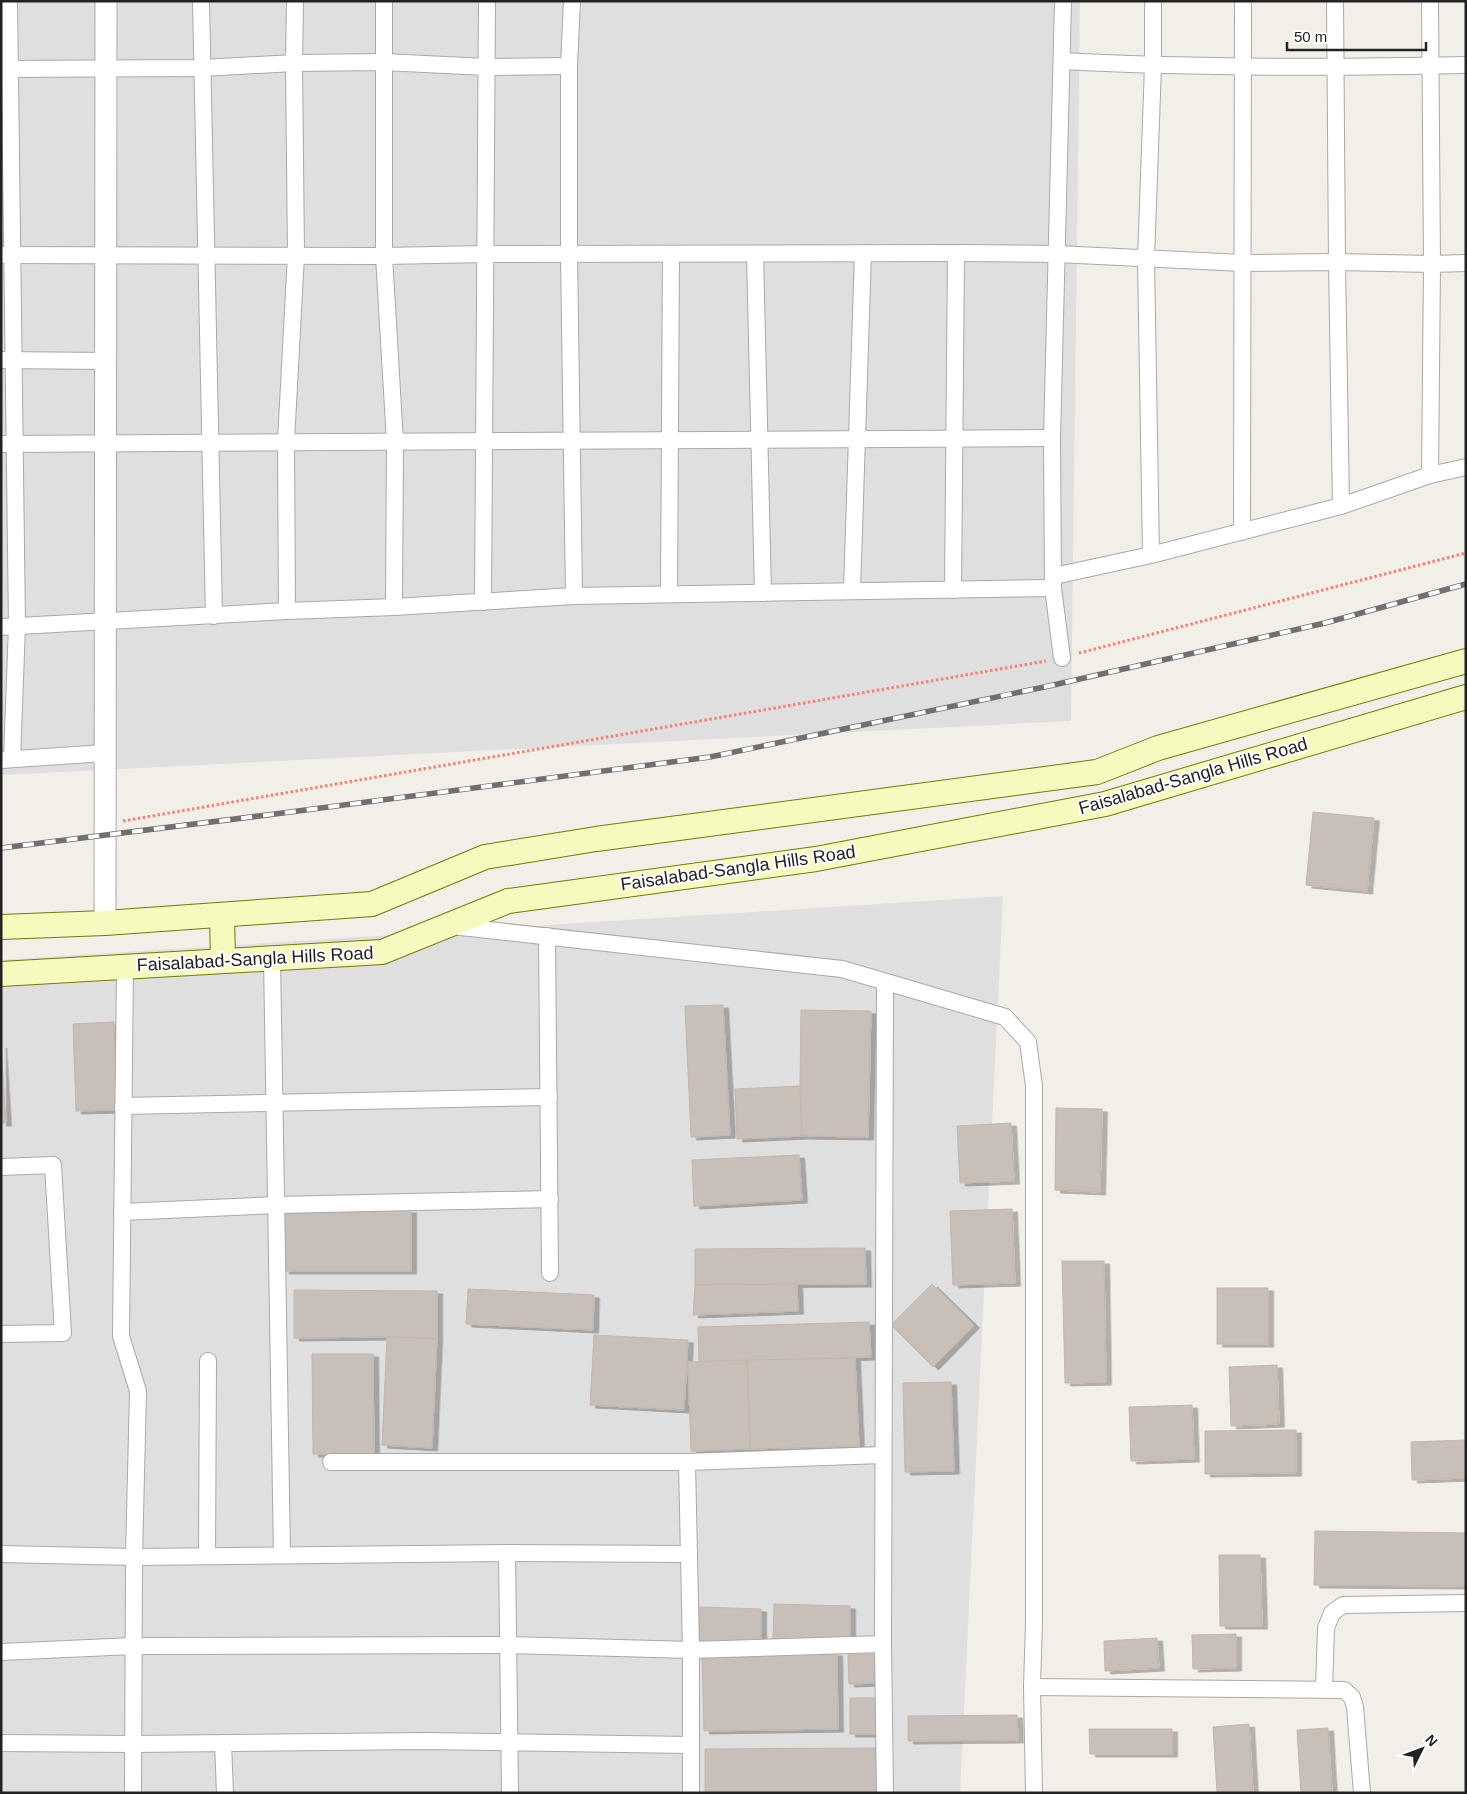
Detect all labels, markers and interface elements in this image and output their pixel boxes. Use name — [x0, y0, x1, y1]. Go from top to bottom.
scale bar — [1287, 20, 1426, 52]
text: 50 m — [1294, 28, 1327, 45]
street label: Faisalabad-Sangla Hills Road — [1076, 734, 1310, 818]
street label: Faisalabad-Sangla Hills Road — [619, 842, 857, 894]
street label: Faisalabad-Sangla Hills Road — [136, 943, 374, 975]
north arrow — [1397, 1724, 1447, 1774]
text: N — [1422, 1731, 1441, 1749]

